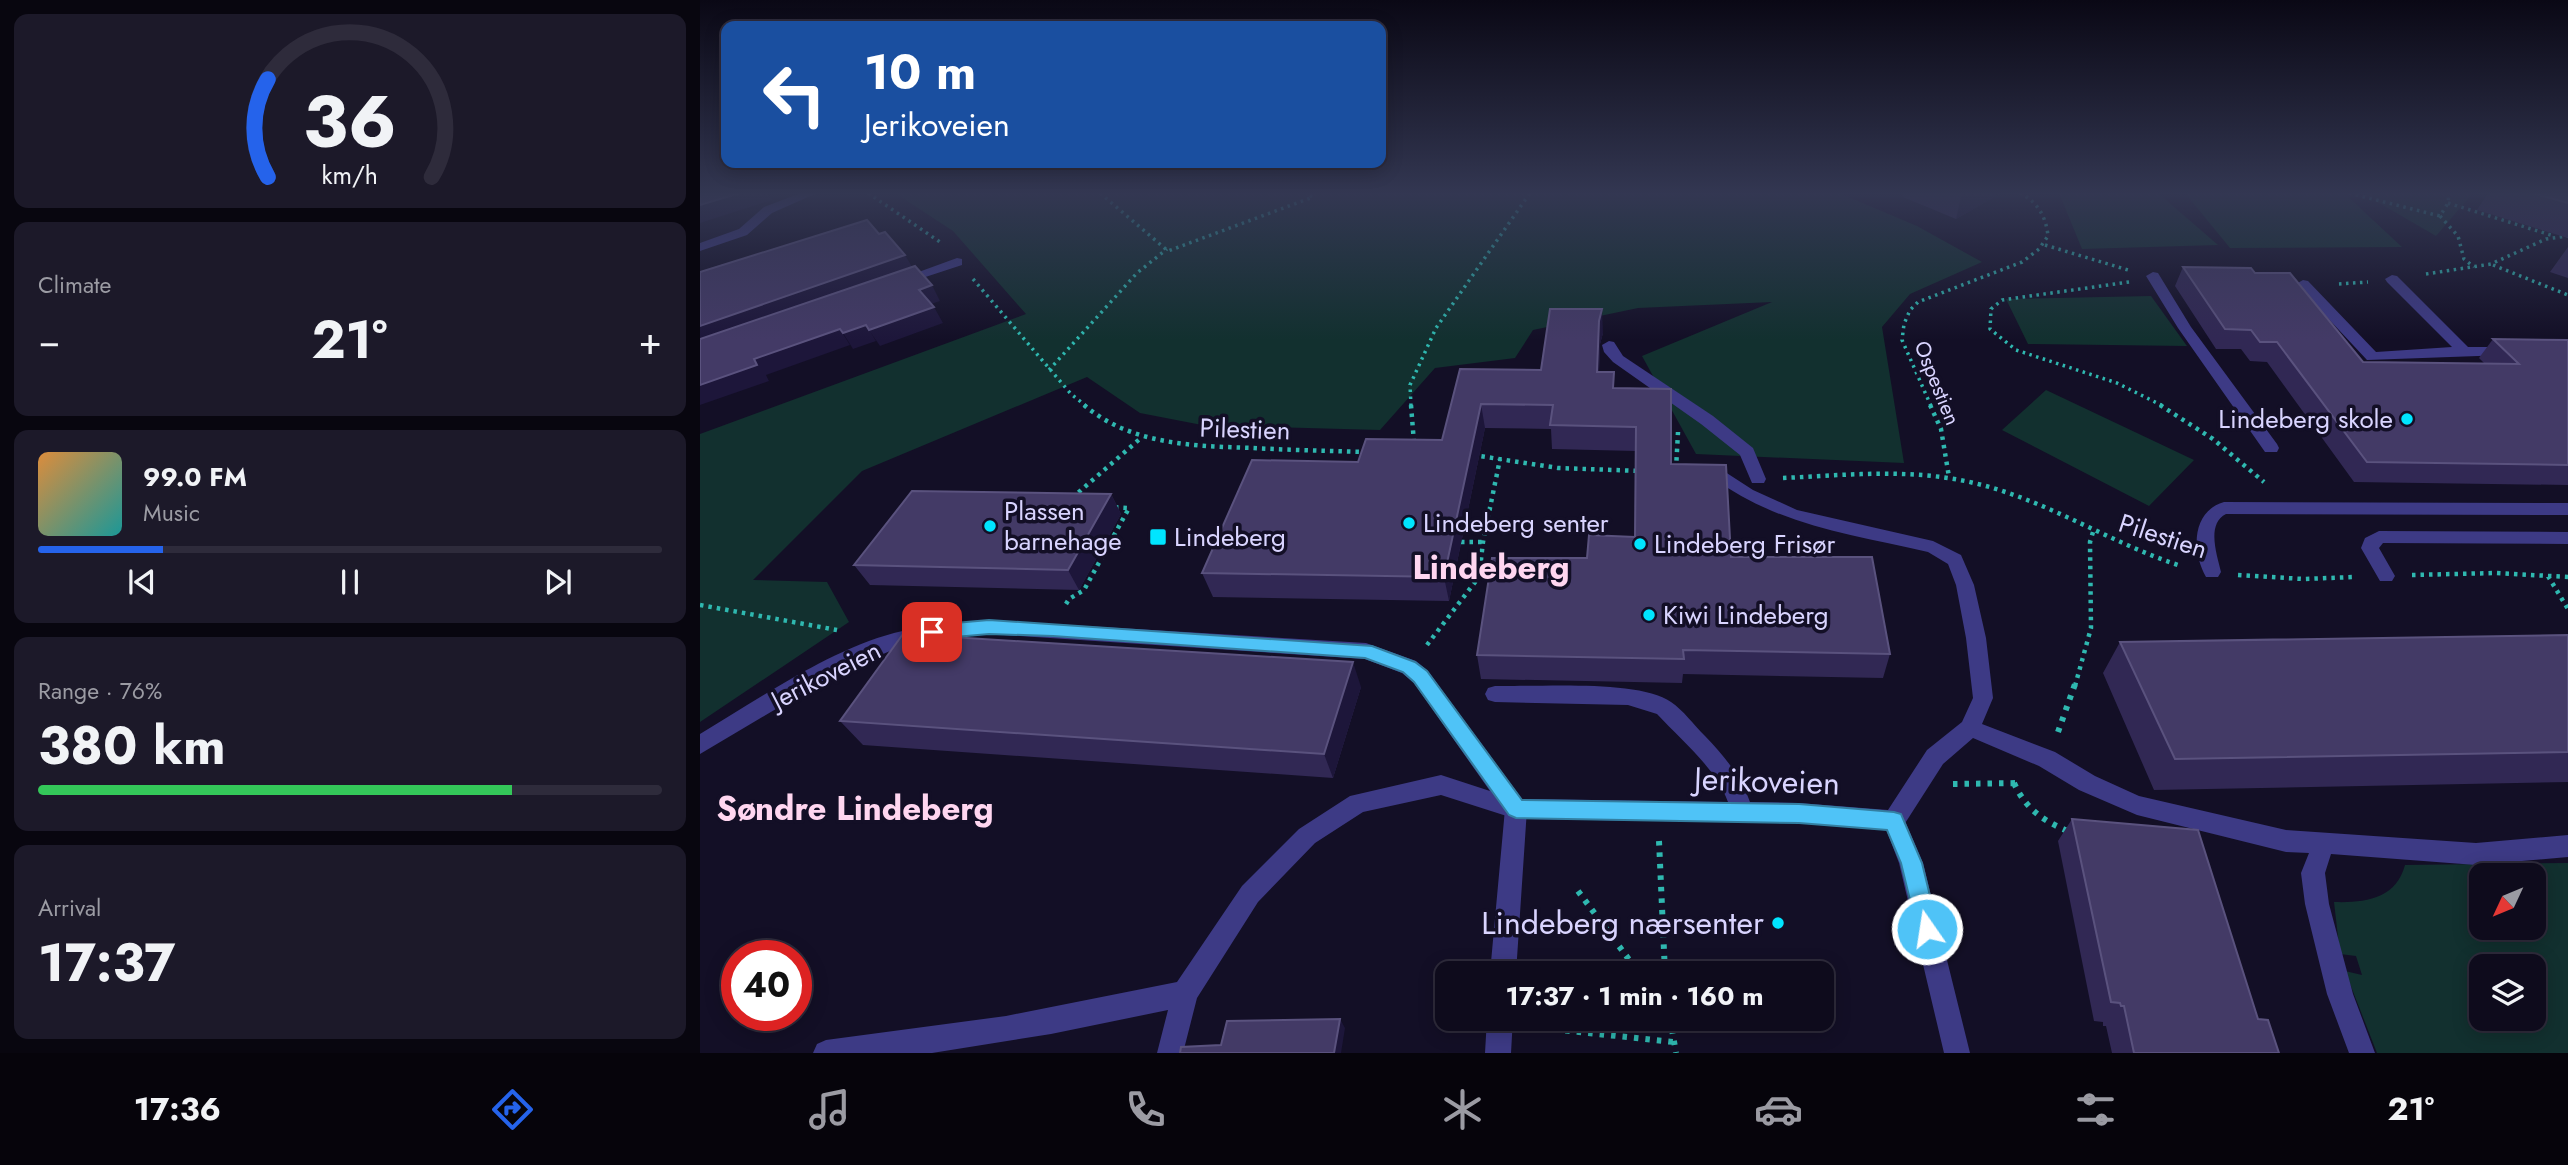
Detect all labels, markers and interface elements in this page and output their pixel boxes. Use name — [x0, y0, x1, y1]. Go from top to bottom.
text: 10 m — [864, 37, 976, 107]
icon: left — [749, 49, 840, 140]
text: 36 — [303, 69, 397, 174]
text: Jerikoveien — [864, 102, 1010, 148]
text: km/h — [322, 157, 378, 193]
text: Climate — [38, 268, 111, 302]
text: 21° — [312, 302, 388, 378]
text: − — [38, 313, 60, 368]
text: + — [639, 313, 662, 368]
street label: Ospestien — [1906, 336, 1968, 430]
place label: Lindeberg skole — [2218, 400, 2393, 438]
street label: Pilestien — [1199, 408, 1291, 450]
marker: Lindeberg skole — [2399, 411, 2415, 427]
text: 99.0 FM — [143, 458, 247, 496]
place label: Plassen barnehage — [1004, 492, 1122, 560]
text: Music — [143, 496, 200, 530]
place label: Lindeberg senter — [1423, 504, 1609, 542]
street label: Pilestien — [2114, 504, 2212, 568]
marker: Lindeberg senter — [1401, 515, 1417, 531]
marker: Plassen barnehage — [982, 518, 998, 534]
place label: Lindeberg — [1174, 518, 1286, 556]
place label: Lindeberg Frisør — [1654, 525, 1836, 563]
marker: Lindeberg — [1148, 527, 1168, 547]
marker: Lindeberg Frisør — [1632, 536, 1648, 552]
district label: Lindeberg — [1412, 544, 1570, 591]
icon: previous — [123, 563, 161, 601]
icon: pause — [331, 563, 369, 601]
icon: next — [539, 563, 577, 601]
place label: Kiwi Lindeberg — [1663, 596, 1829, 634]
pin — [902, 602, 962, 662]
marker: Kiwi Lindeberg — [1641, 607, 1657, 623]
icon: arrive — [913, 613, 951, 651]
street label: Jerikoveien — [762, 631, 887, 720]
text: Range · 76% — [38, 674, 162, 708]
text: 380 km — [38, 708, 226, 784]
street label: Jerikoveien — [1689, 755, 1841, 807]
district label: Søndre Lindeberg — [716, 785, 994, 832]
north arrow — [2469, 863, 2546, 940]
map controls — [2469, 863, 2546, 1031]
text: Arrival — [38, 891, 101, 925]
position arrow — [1890, 892, 1964, 966]
place label: Lindeberg nærsenter — [1481, 900, 1764, 946]
marker: Lindeberg nærsenter — [1770, 915, 1786, 931]
text: 17:37 — [38, 925, 175, 1001]
speed limit sign: 40 — [721, 940, 812, 1031]
button: layers — [2469, 954, 2546, 1031]
text: 17:37 · 1 min · 160 m — [1505, 977, 1764, 1015]
icon: directions — [488, 1085, 537, 1134]
icon: music — [805, 1085, 854, 1134]
icon: phone — [1121, 1085, 1170, 1134]
icon: climate — [1438, 1085, 1487, 1134]
icon: car — [1754, 1085, 1803, 1134]
icon: filters — [2071, 1085, 2120, 1134]
text: 17:36 — [134, 1086, 221, 1132]
text: 21° — [2387, 1086, 2434, 1132]

